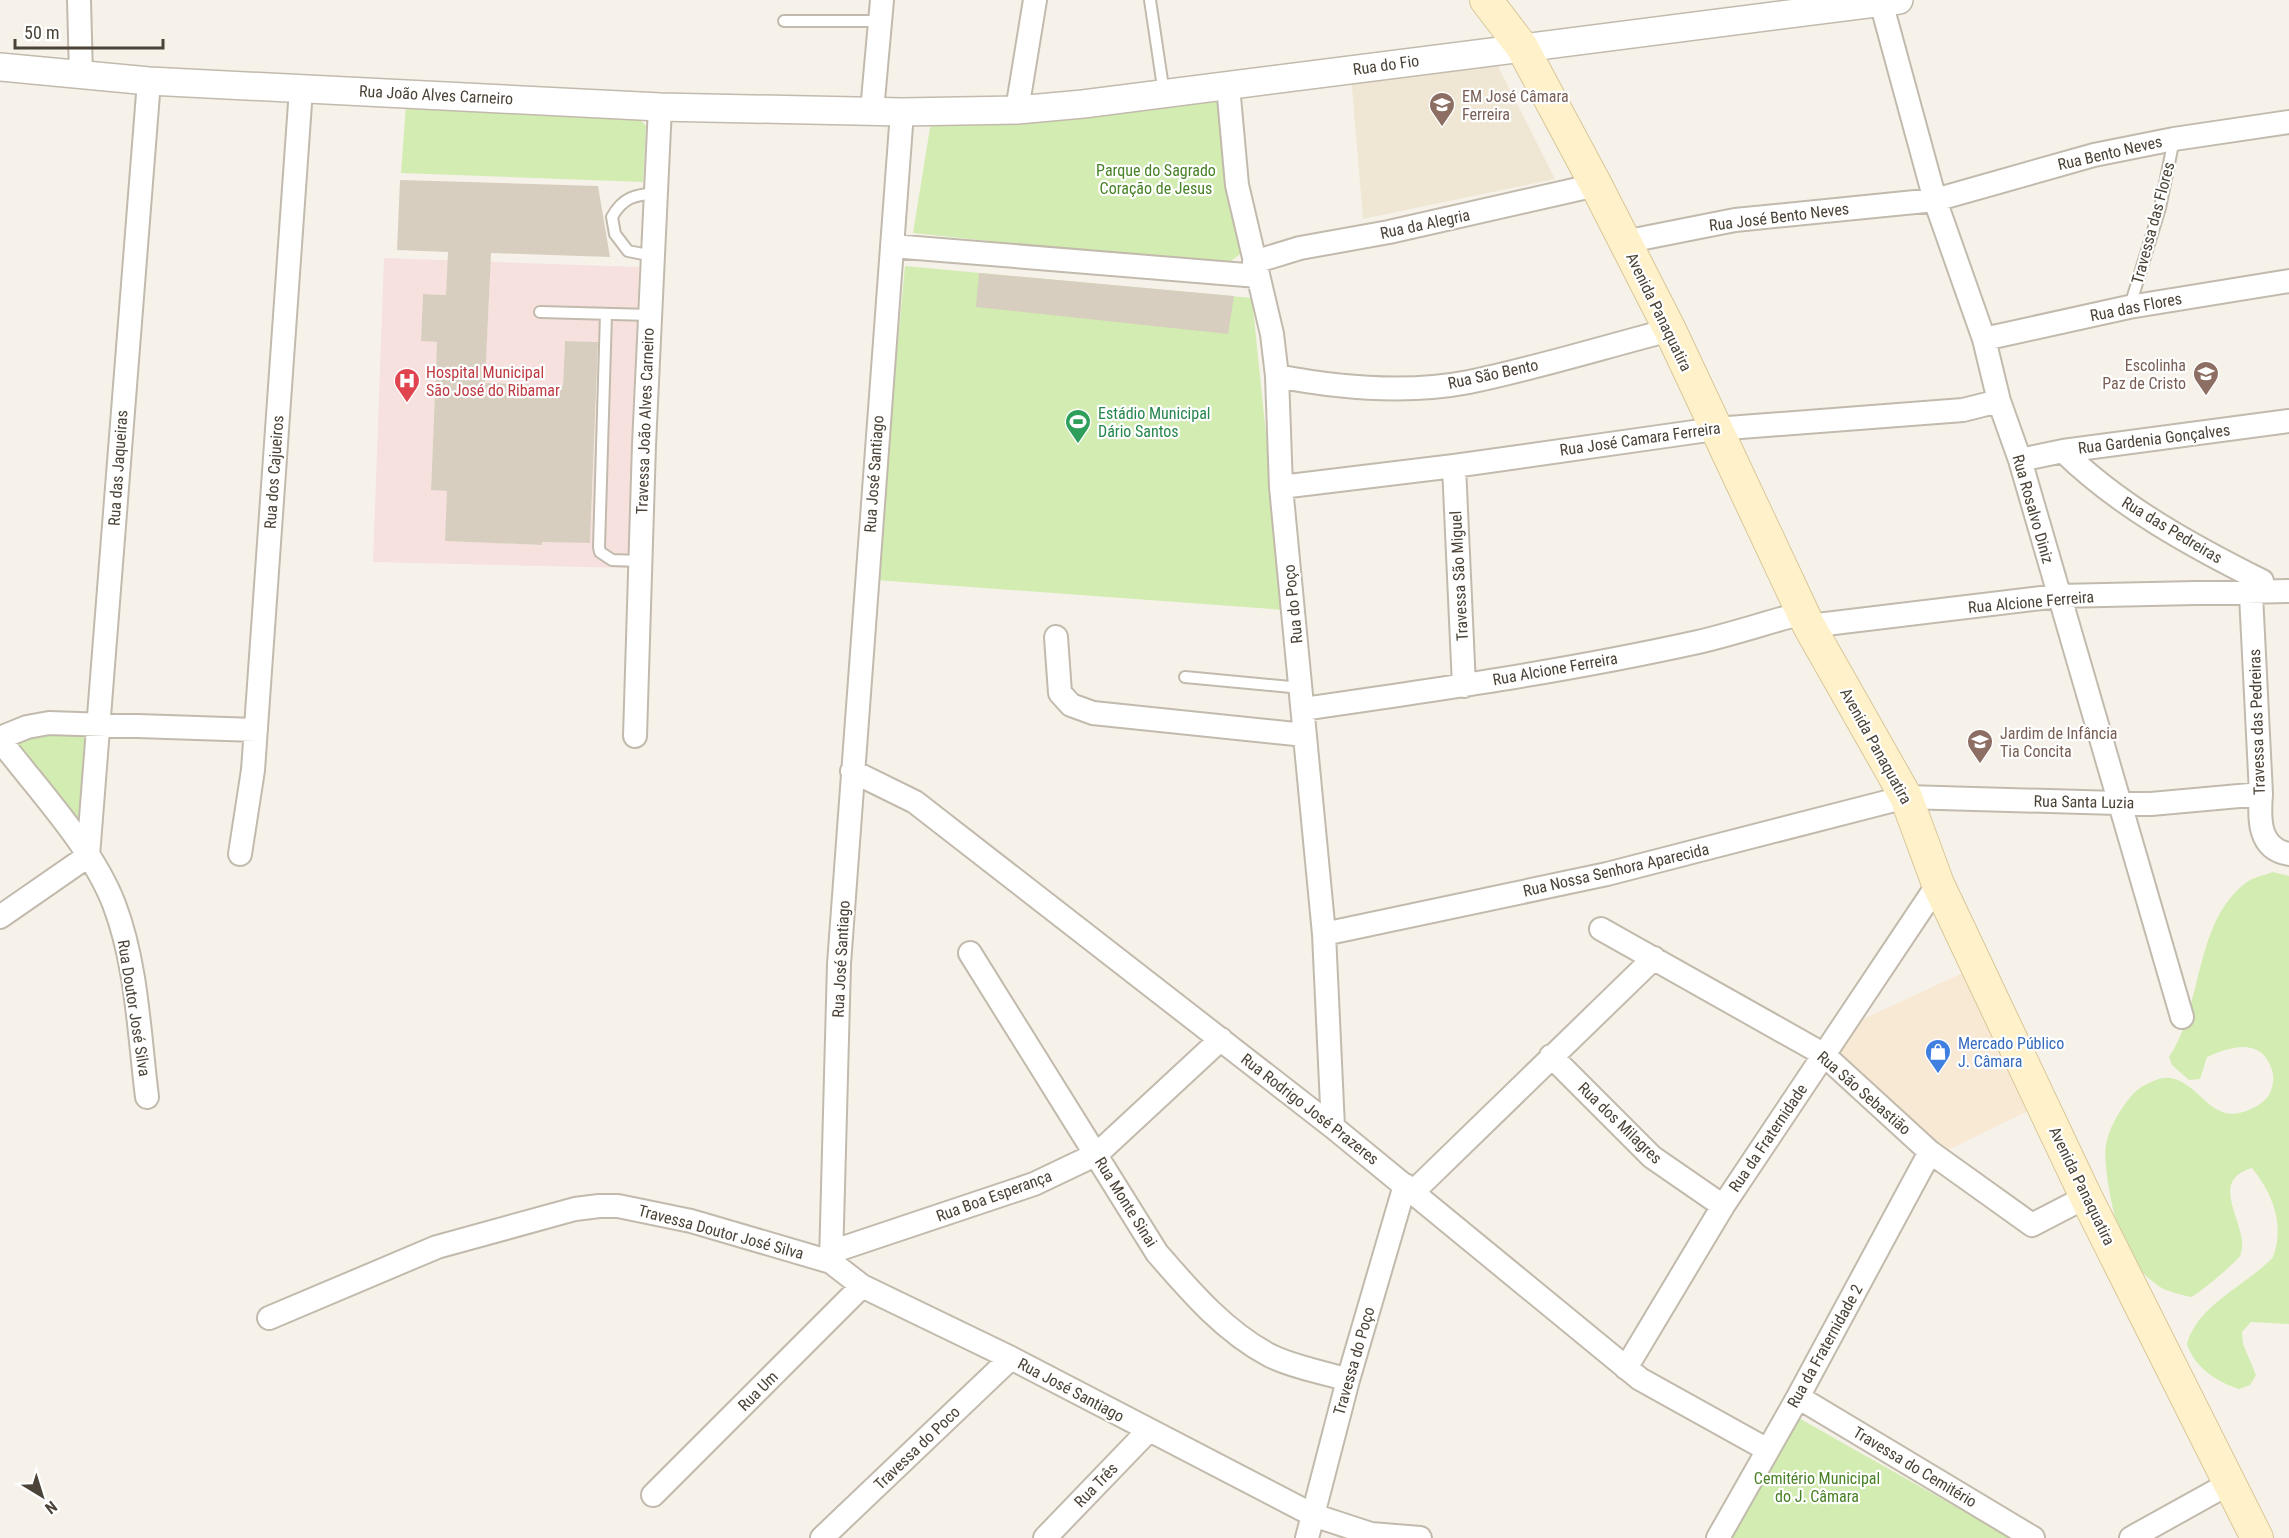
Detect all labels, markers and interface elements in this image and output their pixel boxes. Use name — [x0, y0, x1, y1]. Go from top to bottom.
scale bar — [15, 12, 164, 50]
text: 50 m — [24, 22, 59, 43]
street label: Rua do Fio — [1352, 51, 1420, 79]
street label: Rua João Alves Carneiro — [359, 81, 513, 109]
place label: EM José Câmara Ferreira — [1462, 87, 1569, 124]
school or university icon: EM José Câmara Ferreira — [1427, 90, 1457, 128]
street label: Rua Bento Neves — [2056, 132, 2164, 174]
street label: Travessa das Flores — [2128, 160, 2178, 286]
park label: Parque do Sagrado Coração de Jesus — [1096, 161, 1216, 198]
street label: Rua José Bento Neves — [1708, 199, 1850, 235]
street label: Rua da Alegria — [1378, 205, 1472, 243]
street label: Avenida Panaquatira — [1622, 250, 1696, 374]
street label: Rua das Flores — [2089, 289, 2183, 325]
street label: Travessa João Alves Carneiro — [632, 327, 658, 515]
street label: Rua São Bento — [1446, 355, 1540, 393]
place label: Escolinha Paz de Cristo — [2102, 356, 2186, 393]
school or university icon: Escolinha Paz de Cristo — [2191, 359, 2221, 397]
place label: Hospital Municipal São José do Ribamar — [426, 363, 560, 400]
hospital icon: Hospital Municipal São José do Ribamar — [392, 366, 422, 404]
place label: Estádio Municipal Dário Santos — [1098, 404, 1211, 441]
sports icon: Estádio Municipal Dário Santos — [1063, 407, 1093, 445]
street label: Rua das Jaqueiras — [104, 409, 132, 527]
street label: Rua dos Cajueiros — [261, 415, 287, 529]
street label: Rua José Santiago — [860, 415, 888, 533]
street label: Rua José Camara Ferreira — [1558, 418, 1722, 460]
street label: Rua Gardenia Gonçalves — [2077, 420, 2231, 458]
street label: Rua Rosalvo Diniz — [2008, 452, 2058, 566]
street label: Rua das Pedreiras — [2118, 493, 2226, 567]
street label: Travessa São Miguel — [1446, 510, 1472, 642]
street label: Rua do Poço — [1279, 564, 1307, 644]
street label: Rua Alcione Ferreira — [1967, 587, 2095, 617]
street label: Rua Alcione Ferreira — [1491, 649, 1619, 689]
street label: Travessa das Pedreiras — [2245, 649, 2269, 795]
street label: Avenida Panaquatira — [1836, 685, 1916, 807]
place label: Jardim de Infância Tia Concita — [2000, 724, 2118, 761]
school or university icon: Jardim de Infância Tia Concita — [1965, 727, 1995, 765]
street label: Rua Santa Luzia — [2033, 792, 2135, 812]
street label: Rua Nossa Senhora Aparecida — [1521, 839, 1711, 901]
street label: Rua José Santiago — [828, 900, 854, 1018]
street label: Rua Doutor José Silva — [114, 938, 154, 1078]
place label: Mercado Público J. Câmara — [1958, 1034, 2064, 1071]
shop icon: Mercado Público J. Câmara — [1923, 1037, 1953, 1075]
street label: Rua São Sebastião — [1813, 1047, 1915, 1139]
street label: Rua Rodrigo José Prazeres — [1237, 1049, 1383, 1169]
street label: Rua dos Milagres — [1574, 1078, 1666, 1168]
street label: Rua da Fraternidade — [1725, 1080, 1811, 1196]
street label: Avenida Panaquatira — [2045, 1124, 2119, 1248]
street label: Rua Monte Sinai — [1091, 1154, 1161, 1250]
street label: Rua Boa Esperança — [934, 1166, 1054, 1226]
street label: Travessa Doutor José Silva — [636, 1201, 806, 1263]
street label: Rua da Fraternidade 2 — [1783, 1281, 1867, 1411]
street label: Travessa do Poço — [1329, 1305, 1379, 1417]
street label: Rua José Santiago — [1015, 1354, 1127, 1426]
street label: Rua Um — [734, 1367, 782, 1415]
street label: Travessa do Poco — [870, 1402, 964, 1494]
street label: Travessa do Cemitério — [1850, 1423, 1980, 1511]
street label: Rua Três — [1070, 1459, 1122, 1511]
north arrow — [12, 1466, 72, 1526]
park label: Cemitério Municipal do J. Câmara — [1754, 1469, 1880, 1506]
text: N — [41, 1497, 61, 1518]

